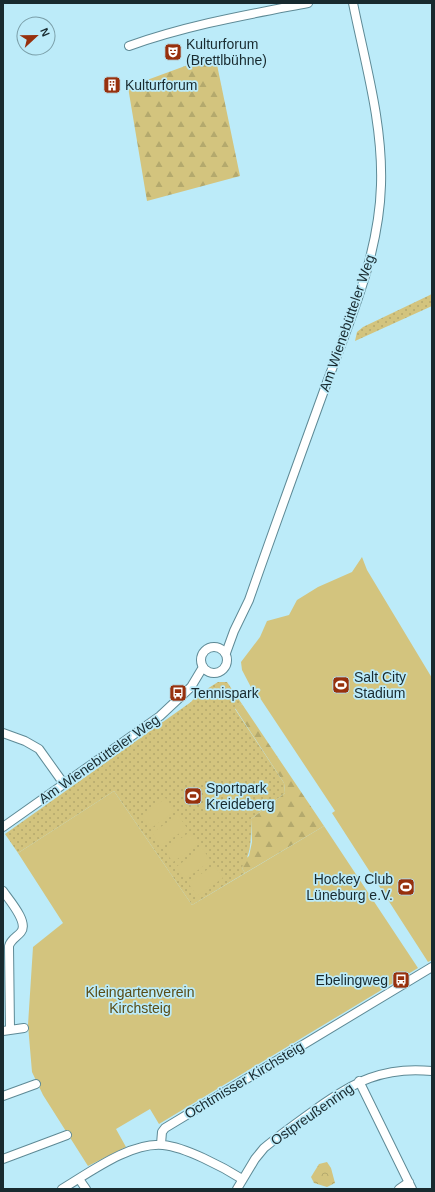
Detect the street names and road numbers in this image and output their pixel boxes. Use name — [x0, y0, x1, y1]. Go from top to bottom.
street label: Am Wienebütteler Weg — [316, 252, 378, 394]
street label: Am Wienebütteler Weg — [36, 711, 162, 807]
street label: Ochtmisser Kirchsteig — [182, 1038, 306, 1122]
street label: Ostpreußenring — [268, 1080, 356, 1148]

